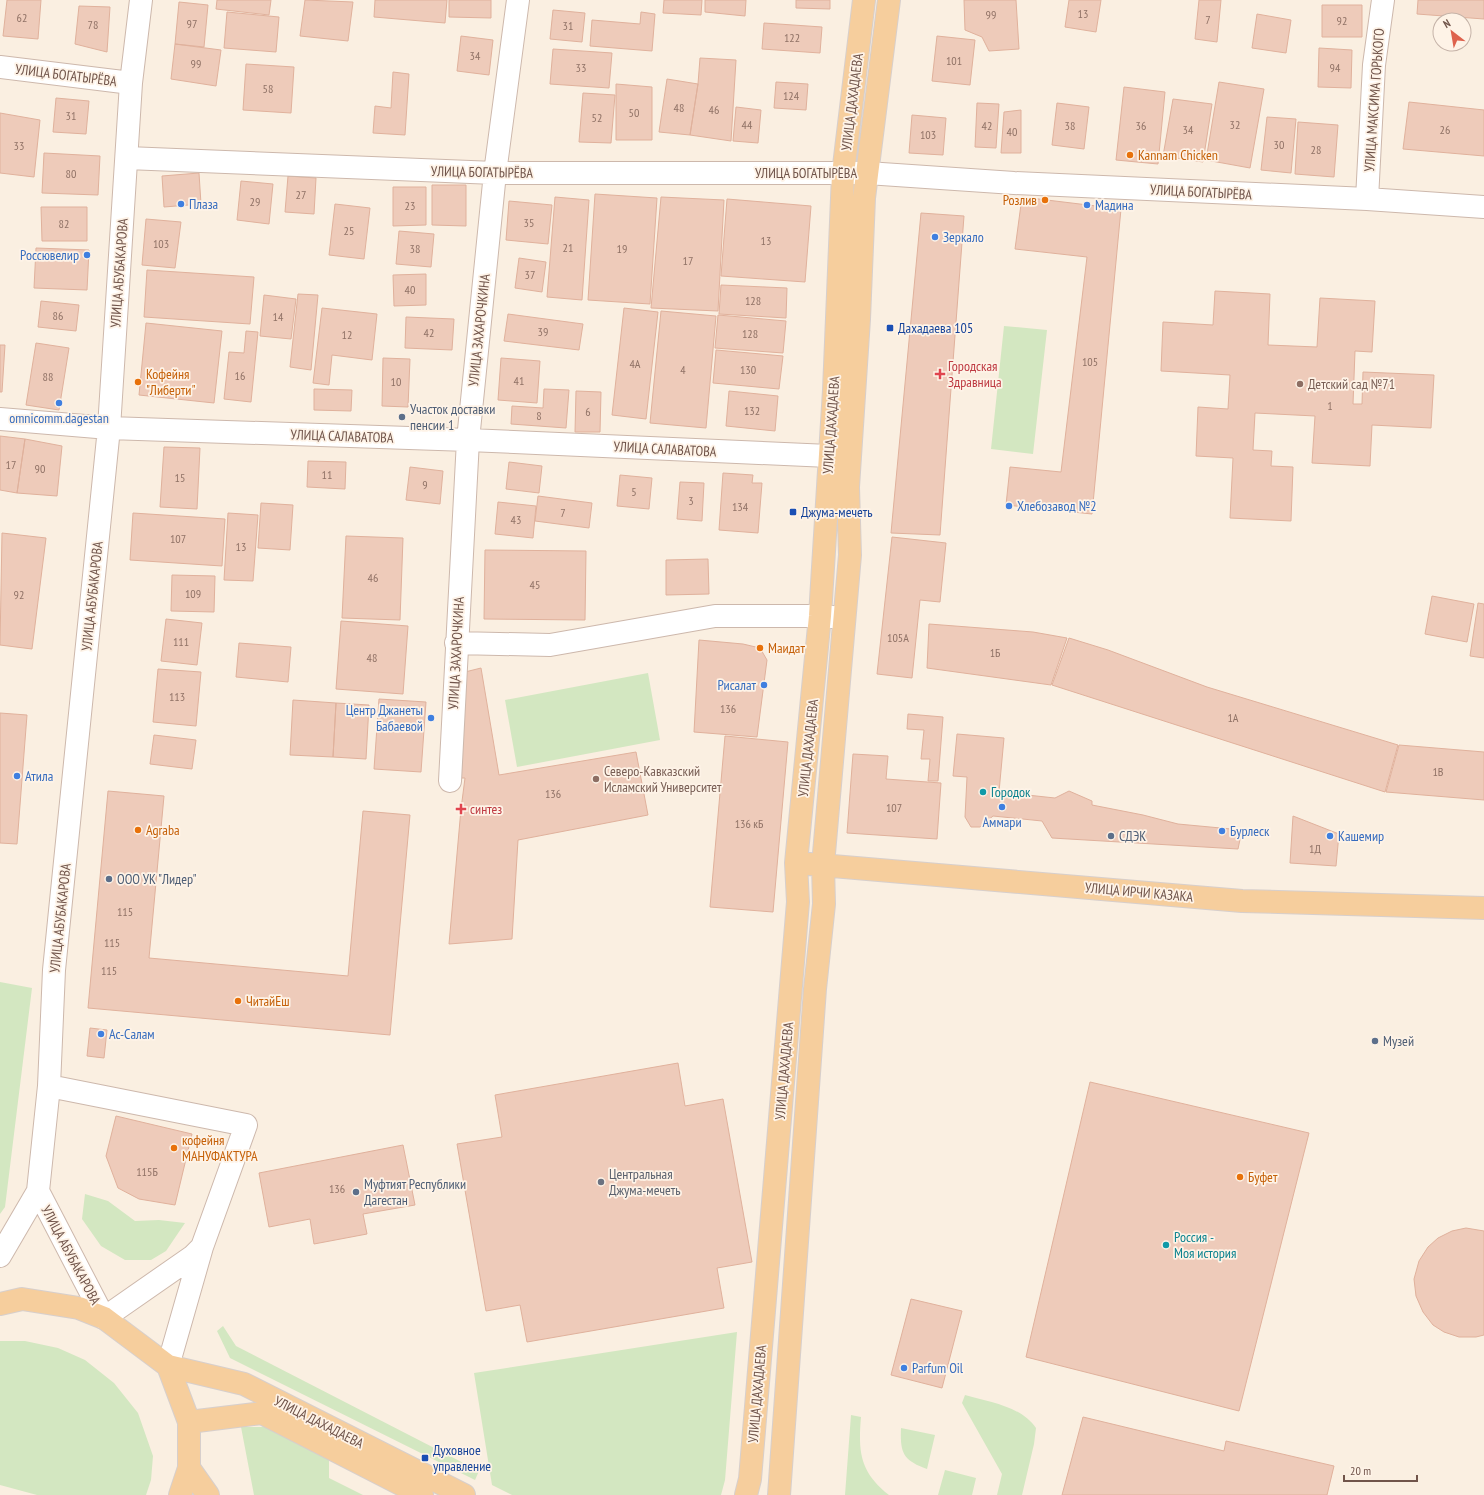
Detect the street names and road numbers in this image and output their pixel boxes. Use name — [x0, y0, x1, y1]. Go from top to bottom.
street label: УЛИЦА МАКСИМА ГОРЬКОГО — [1360, 27, 1388, 172]
street label: УЛИЦА ДАХАДАЕВА — [837, 52, 867, 152]
street label: УЛИЦА БОГАТЫРЁВА — [14, 60, 118, 90]
street label: УЛИЦА БОГАТЫРЁВА — [431, 162, 534, 182]
street label: УЛИЦА БОГАТЫРЁВА — [755, 164, 857, 182]
street label: УЛИЦА БОГАТЫРЁВА — [1150, 180, 1253, 204]
street label: УЛИЦА АБУБАКАРОВА — [106, 217, 132, 328]
street label: УЛИЦА ЗАХАРОЧКИНА — [464, 273, 494, 387]
street label: УЛИЦА ДАХАДАЕВА — [819, 375, 843, 475]
street label: УЛИЦА САЛАВАТОВА — [290, 425, 394, 447]
street label: УЛИЦА САЛАВАТОВА — [613, 437, 717, 461]
street label: УЛИЦА АБУБАКАРОВА — [77, 540, 107, 652]
street label: УЛИЦА ЗАХАРОЧКИНА — [444, 596, 468, 710]
street label: УЛИЦА ДАХАДАЕВА — [794, 698, 822, 798]
street label: УЛИЦА АБУБАКАРОВА — [45, 862, 75, 974]
street label: УЛИЦА ИРЧИ КАЗАКА — [1084, 878, 1194, 906]
street label: УЛИЦА ДАХАДАЕВА — [771, 1021, 797, 1121]
street label: УЛИЦА АБУБАКАРОВА — [37, 1202, 105, 1308]
street label: УЛИЦА ДАХАДАЕВА — [744, 1344, 770, 1444]
street label: УЛИЦА ДАХАДАЕВА — [271, 1392, 367, 1452]

